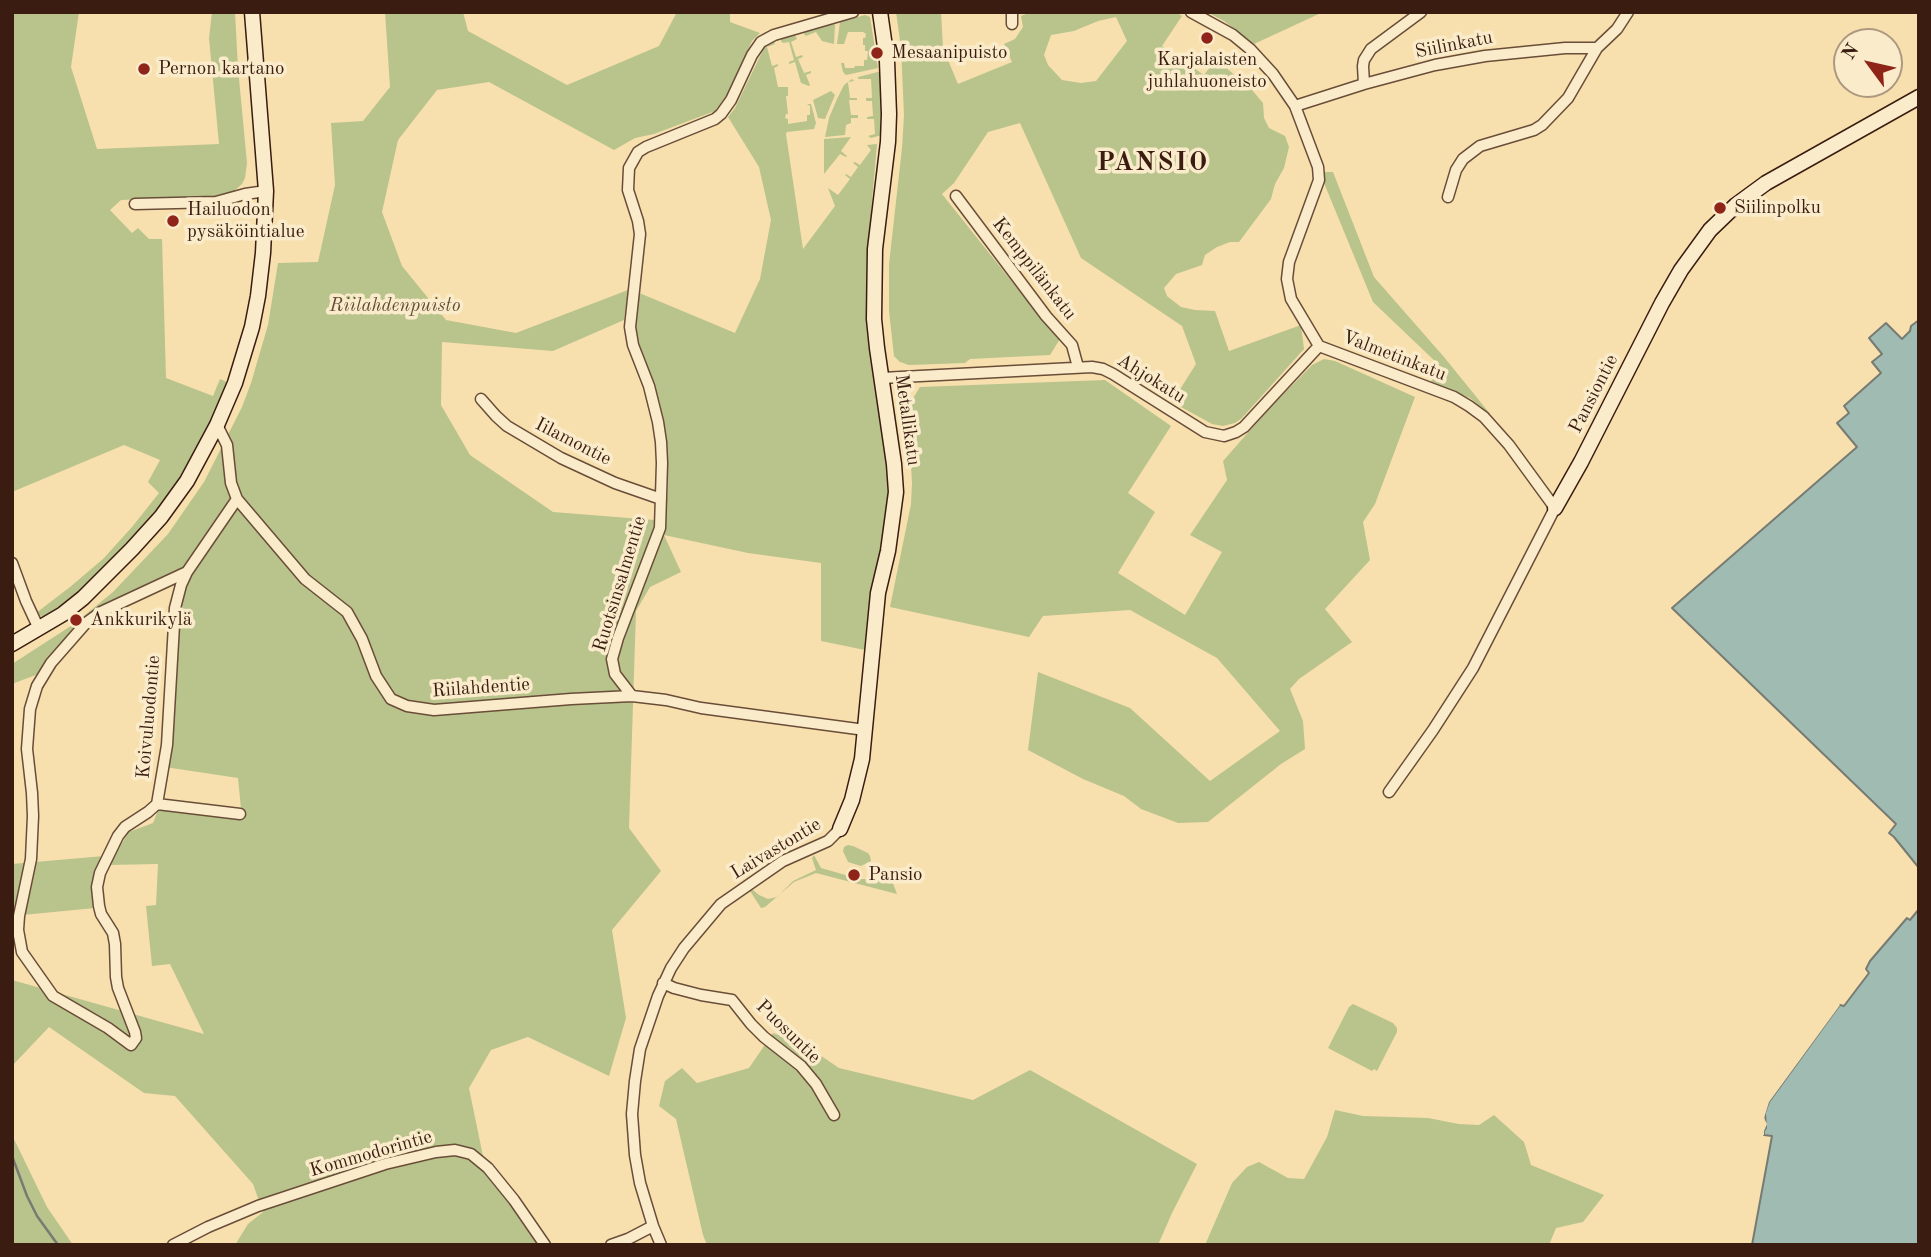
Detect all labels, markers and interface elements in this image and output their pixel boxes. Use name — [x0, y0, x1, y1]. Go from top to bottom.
street label: Siilinkatu — [1413, 26, 1495, 64]
north arrow — [1833, 28, 1903, 98]
marker: Karjalaisten juhlahuoneisto — [1199, 30, 1215, 46]
text: N — [1840, 41, 1864, 64]
place label: Mesaanipuisto — [891, 42, 1008, 64]
marker: Mesaanipuisto — [869, 45, 885, 61]
place label: Karjalaisten juhlahuoneisto — [1147, 49, 1267, 93]
place label: Pernon kartano — [158, 58, 285, 80]
marker: Pernon kartano — [136, 61, 152, 77]
district label: PANSIO — [1097, 147, 1209, 179]
place label: Siilinpolku — [1734, 197, 1821, 219]
place label: Hailuodon pysäköintialue — [187, 199, 304, 243]
marker: Siilinpolku — [1712, 200, 1728, 216]
marker: Hailuodon pysäköintialue — [165, 213, 181, 229]
street label: Kemppilänkatu — [987, 213, 1081, 325]
park label: Riilahdenpuisto — [330, 295, 460, 317]
street label: Valmetinkatu — [1339, 326, 1449, 386]
street label: Ahjokatu — [1113, 349, 1189, 409]
street label: Pansiontie — [1564, 351, 1624, 437]
street label: Metallikatu — [889, 373, 925, 467]
street label: Iilamontie — [531, 413, 615, 471]
street label: Ruotsinsalmentie — [589, 513, 651, 655]
place label: Ankkurikylä — [90, 609, 192, 631]
marker: Ankkurikylä — [68, 612, 84, 628]
street label: Koivuluodontie — [132, 654, 166, 780]
street label: Riilahdentie — [431, 673, 531, 703]
street label: Laivastontie — [727, 813, 825, 885]
place label: Pansio — [868, 864, 923, 886]
marker: Pansio — [846, 867, 862, 883]
street label: Puosuntie — [751, 995, 825, 1069]
street label: Kommodorintie — [307, 1126, 435, 1182]

